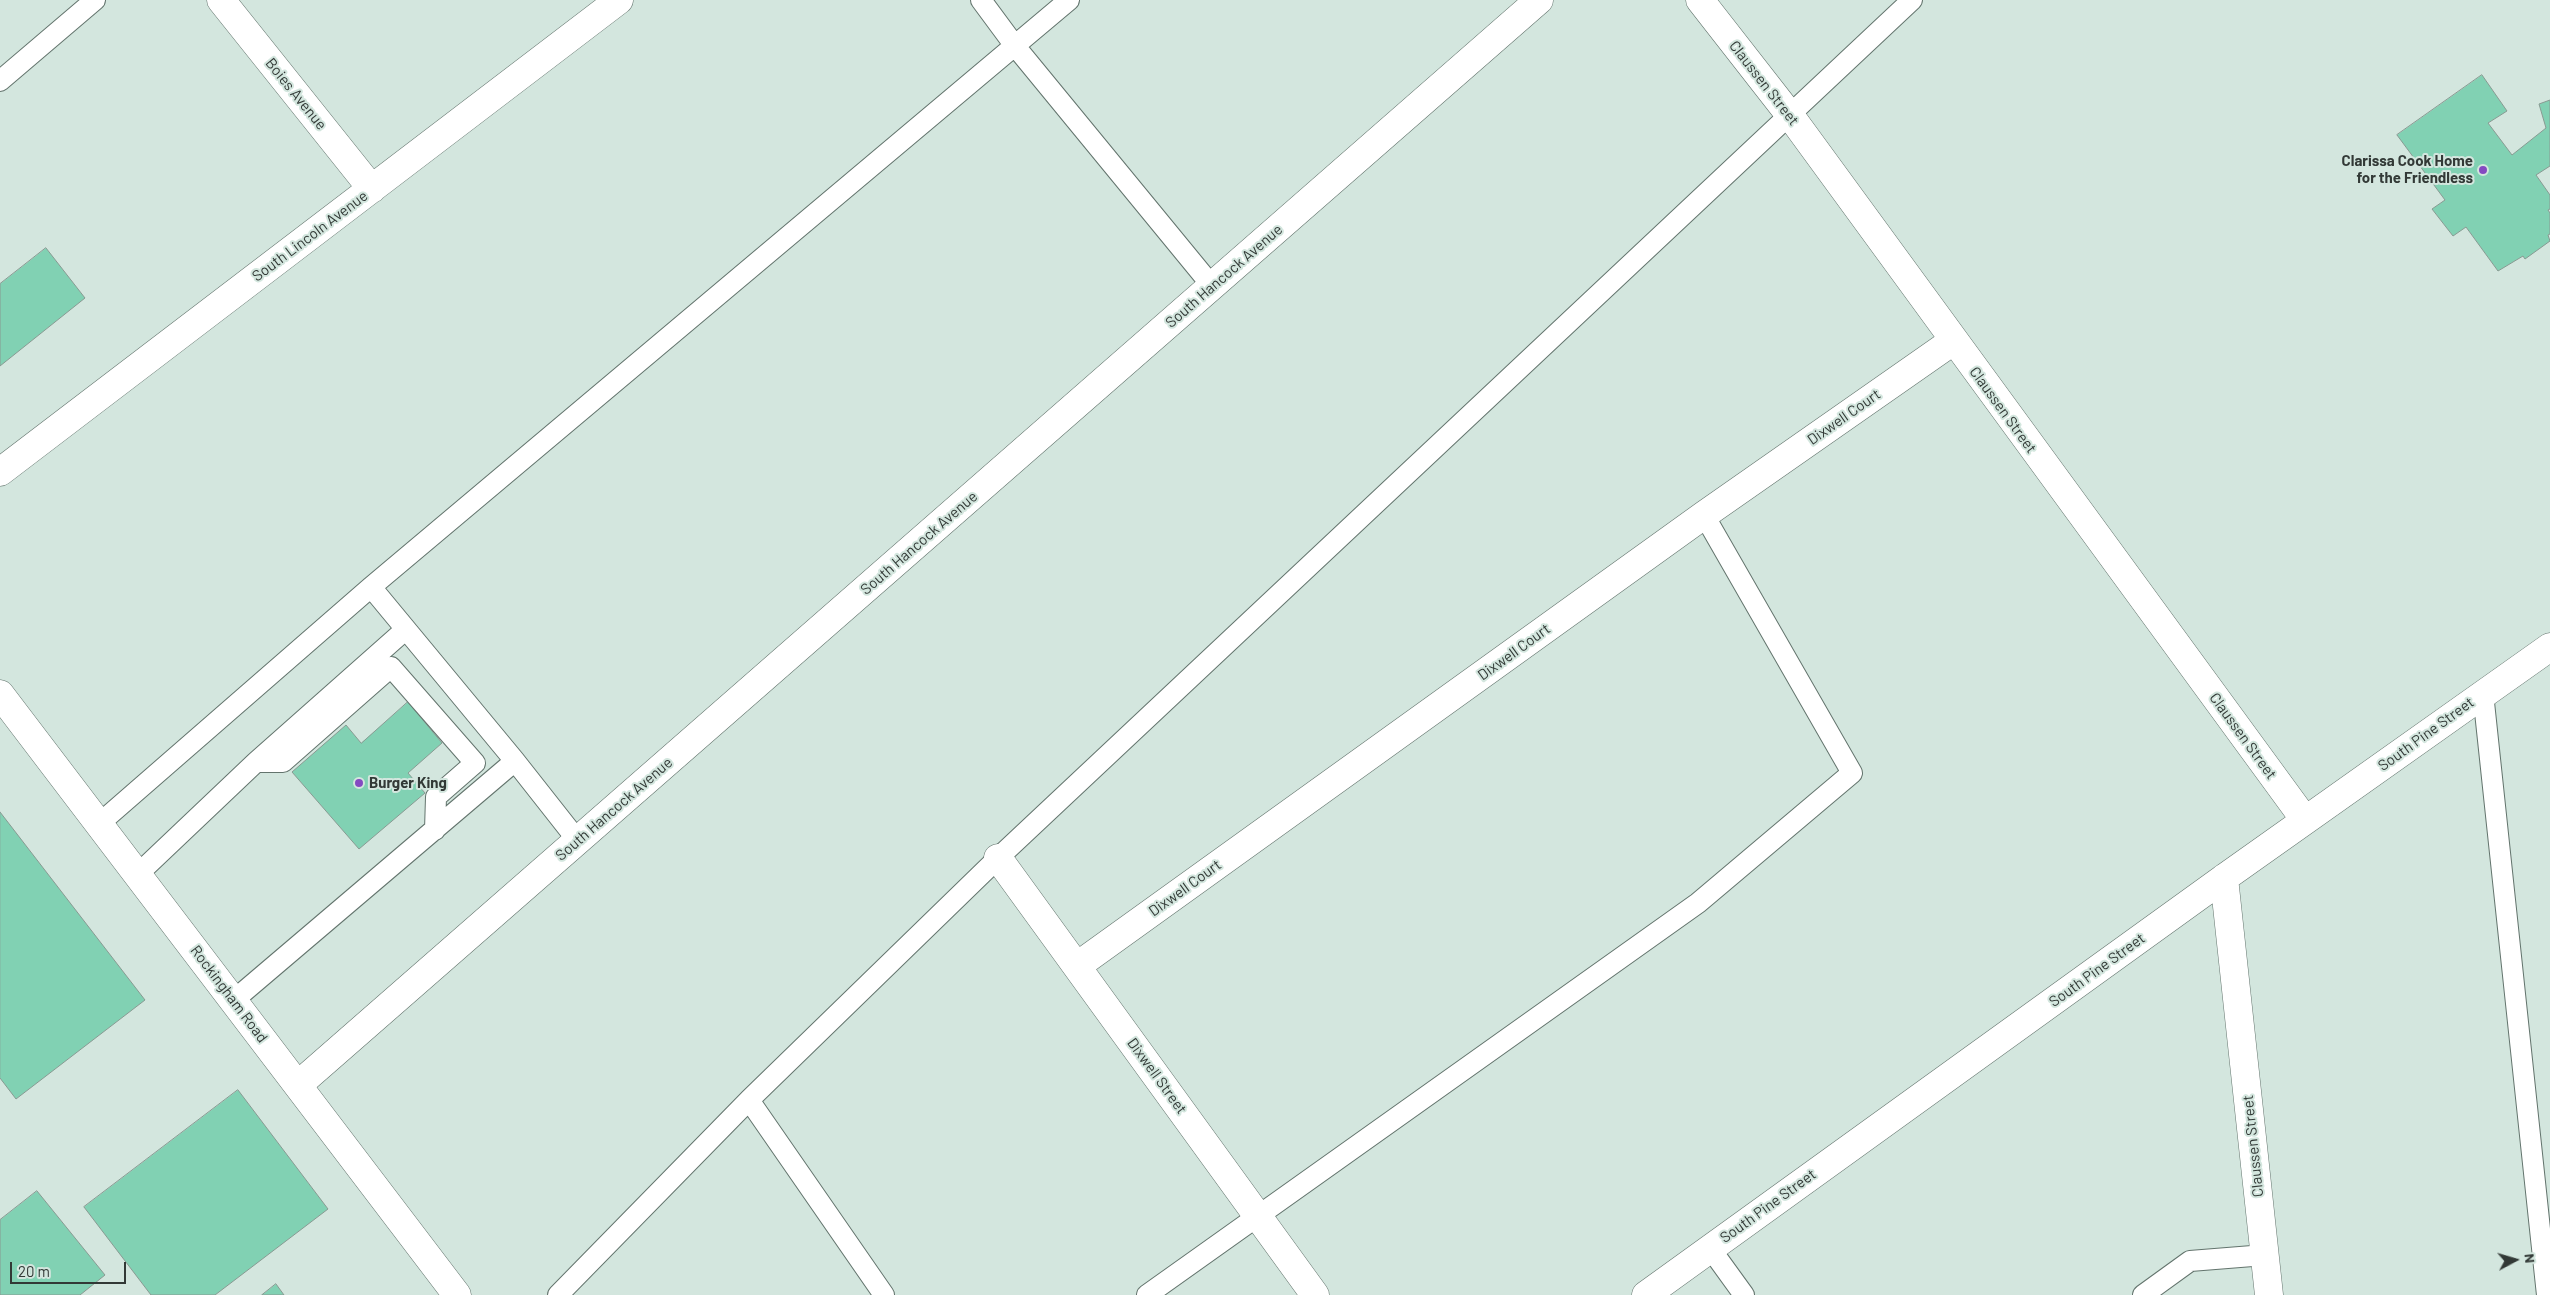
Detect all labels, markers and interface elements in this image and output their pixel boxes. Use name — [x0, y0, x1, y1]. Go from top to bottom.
street label: Claussen Street — [1725, 37, 1803, 129]
street label: Boies Avenue — [262, 54, 330, 134]
place label: Clarissa Cook Home for the Friendless — [2342, 152, 2473, 187]
marker: Clarissa Cook Home for the Friendless — [2477, 164, 2489, 176]
street label: South Lincoln Avenue — [249, 187, 371, 285]
street label: South Hancock Avenue — [1162, 220, 1286, 332]
street label: Claussen Street — [1966, 363, 2040, 457]
street label: Dixwell Court — [1804, 385, 1884, 449]
street label: South Hancock Avenue — [857, 487, 981, 599]
street label: Dixwell Court — [1474, 620, 1554, 684]
street label: Claussen Street — [2206, 689, 2280, 783]
street label: South Pine Street — [2375, 693, 2477, 775]
street label: South Hancock Avenue — [552, 753, 676, 865]
place label: Burger King — [369, 774, 447, 792]
marker: Burger King — [353, 777, 365, 789]
street label: Dixwell Court — [1145, 856, 1225, 920]
street label: South Pine Street — [2046, 929, 2148, 1011]
street label: Rockingham Road — [187, 942, 271, 1046]
street label: Dixwell Street — [1123, 1034, 1191, 1118]
street label: Claussen Street — [2239, 1094, 2267, 1198]
street label: South Pine Street — [1717, 1165, 1819, 1247]
north arrow — [2490, 1235, 2540, 1285]
scale bar — [12, 1252, 129, 1284]
text: N — [2521, 1253, 2539, 1264]
text: 20 m — [18, 1262, 50, 1280]

